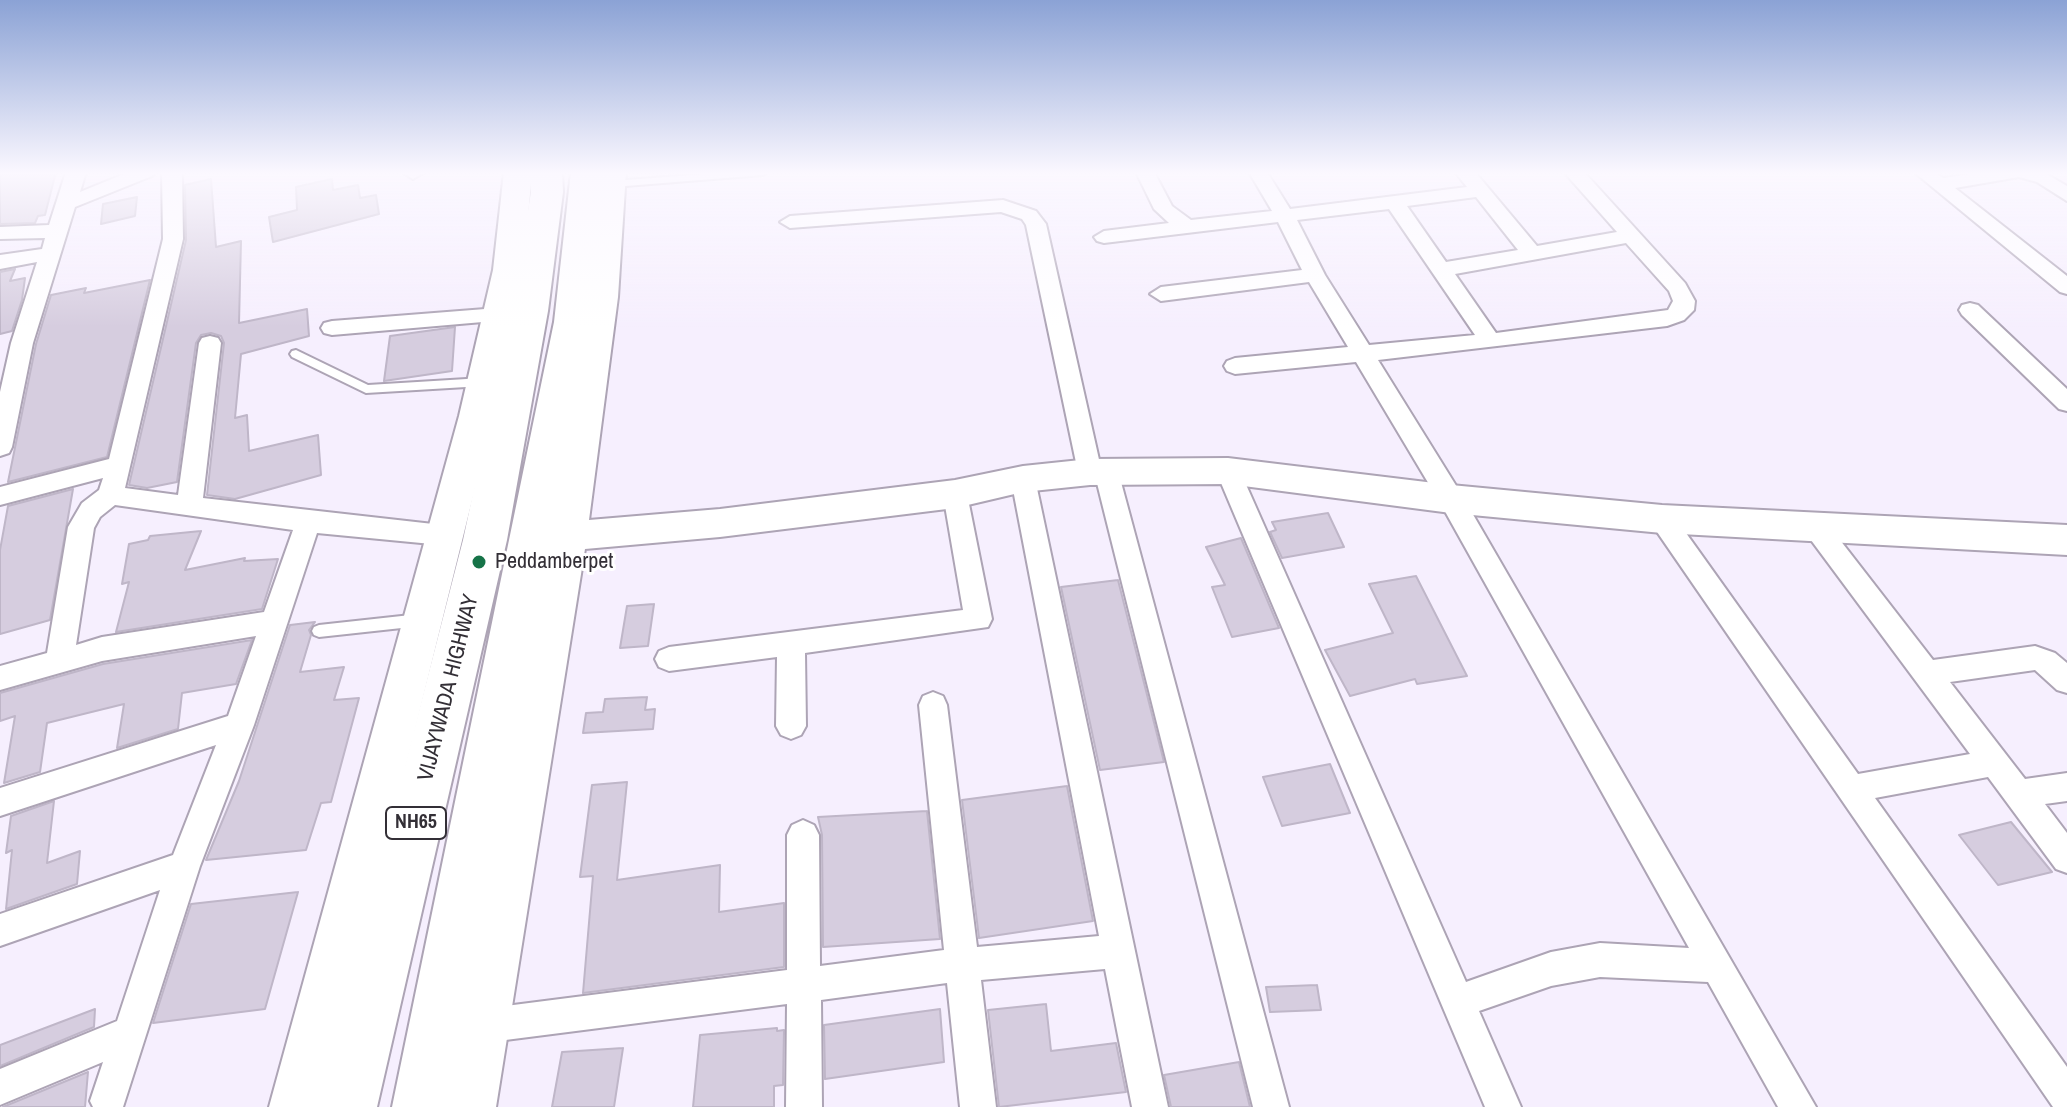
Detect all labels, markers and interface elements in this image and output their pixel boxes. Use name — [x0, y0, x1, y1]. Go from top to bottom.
place label: Peddamberpet — [495, 549, 613, 575]
marker: Peddamberpet — [470, 553, 488, 571]
street label: VIJAYWADA HIGHWAY — [413, 592, 485, 784]
road number: NH65 — [386, 807, 446, 839]

